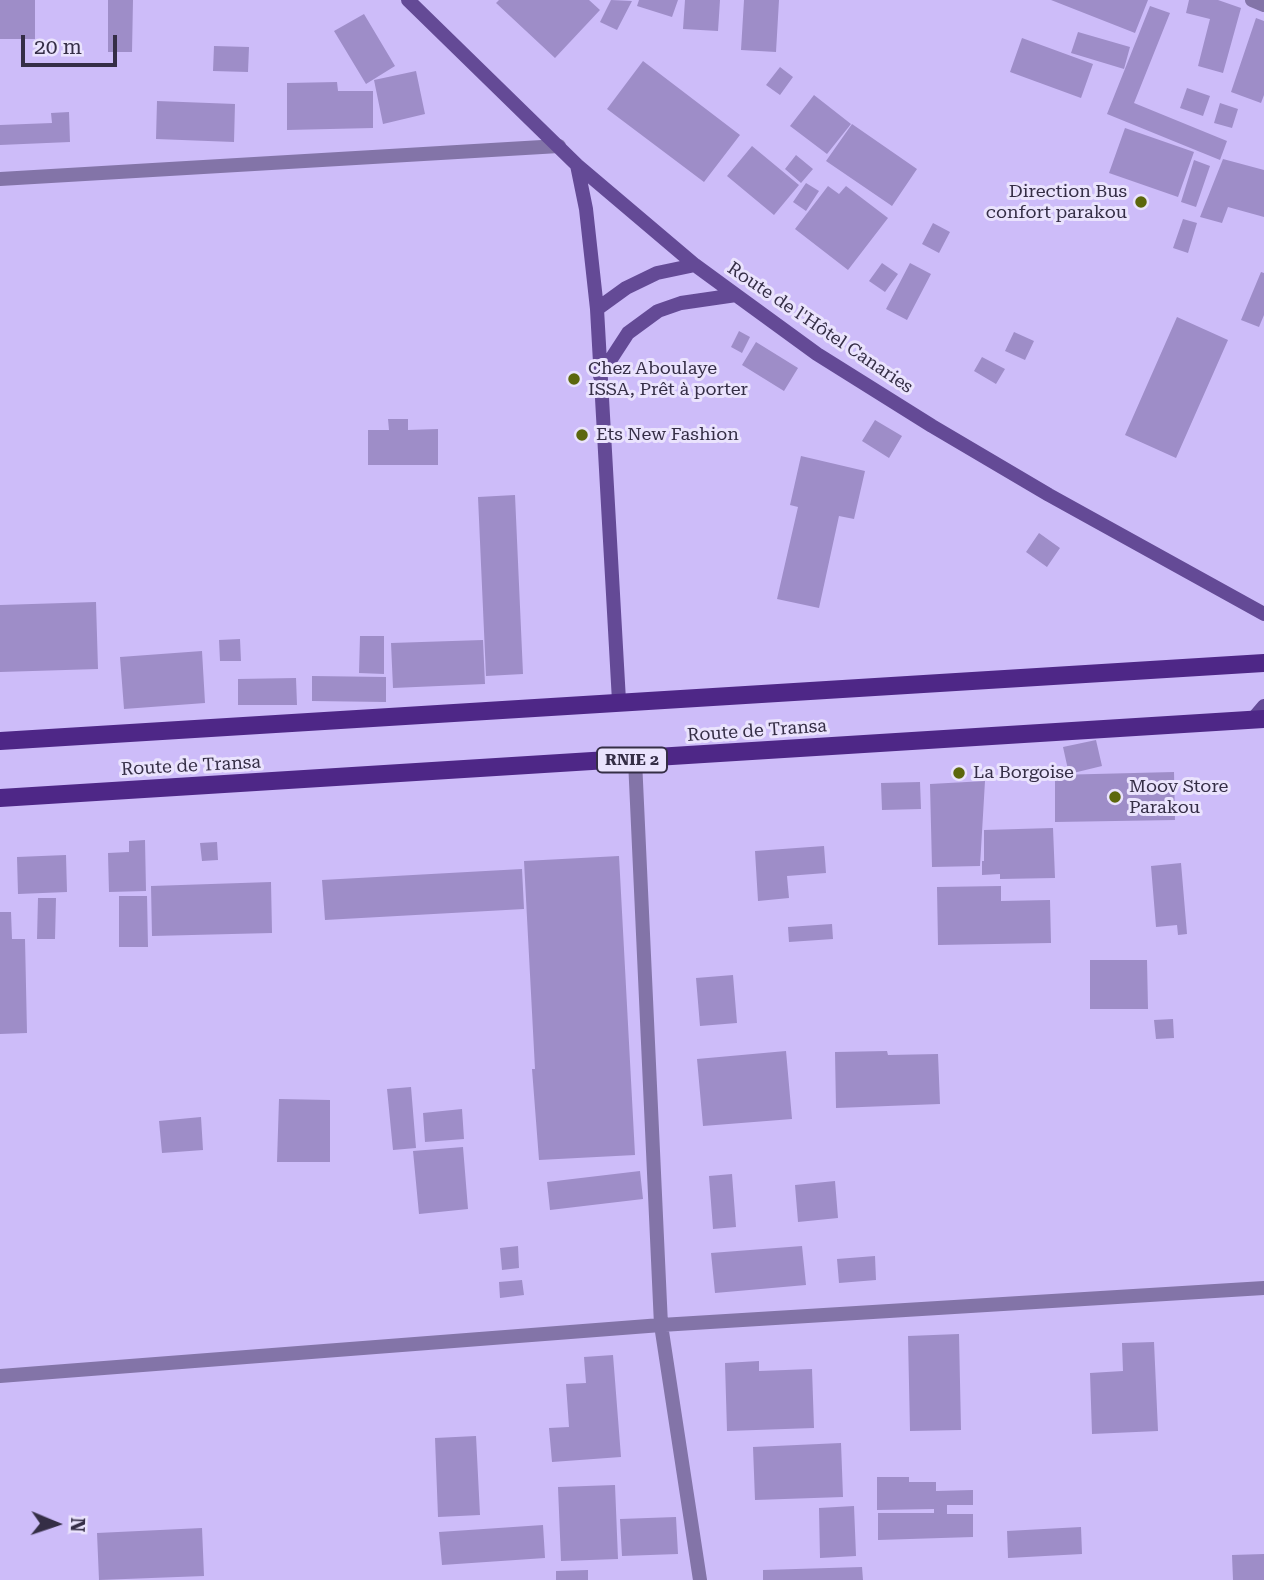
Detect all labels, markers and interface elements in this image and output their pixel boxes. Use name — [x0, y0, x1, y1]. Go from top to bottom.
scale bar — [24, 21, 121, 65]
text: 20 m — [34, 35, 82, 59]
place label: Direction Bus confort parakou — [986, 181, 1127, 224]
marker: Direction Bus confort parakou — [1133, 194, 1149, 210]
street label: Route de l'Hôtel Canaries — [723, 258, 917, 398]
place label: Chez Aboulaye ISSA, Prêt à porter — [588, 358, 748, 400]
marker: Chez Aboulaye ISSA, Prêt à porter — [566, 371, 582, 387]
place label: Ets New Fashion — [596, 424, 739, 446]
marker: Ets New Fashion — [574, 427, 590, 443]
street label: Route de Transa — [686, 715, 828, 747]
road number: RNIE 2 — [597, 748, 667, 772]
street label: Route de Transa — [120, 752, 262, 780]
place label: La Borgoise — [973, 762, 1074, 784]
marker: La Borgoise — [951, 765, 967, 781]
place label: Moov Store Parakou — [1129, 776, 1229, 818]
marker: Moov Store Parakou — [1107, 789, 1123, 805]
north arrow — [21, 1489, 91, 1559]
text: N — [66, 1517, 89, 1532]

